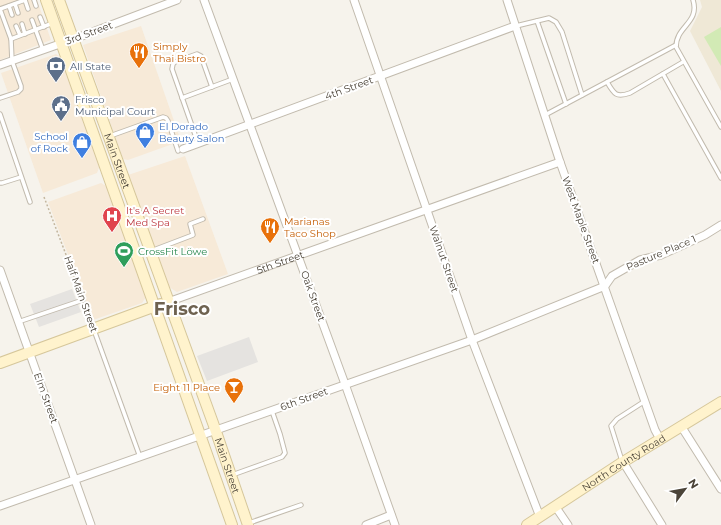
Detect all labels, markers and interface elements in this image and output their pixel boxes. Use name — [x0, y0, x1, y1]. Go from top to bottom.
street label: 3rd Street — [64, 18, 114, 48]
place label: Simply Thai Bistro — [153, 40, 206, 65]
restaurant icon: Simply Thai Bistro — [128, 41, 150, 69]
bank icon: All State — [45, 55, 67, 83]
place label: All State — [70, 60, 111, 73]
street label: 4th Street — [323, 73, 375, 103]
place label: Frisco Municipal Court — [75, 93, 155, 118]
public building icon: Frisco Municipal Court — [50, 94, 72, 122]
place label: El Dorado Beauty Salon — [159, 120, 225, 145]
shop icon: El Dorado Beauty Salon — [134, 121, 156, 149]
place label: School of Rock — [31, 130, 68, 155]
shop icon: School of Rock — [71, 131, 93, 159]
street label: Main Street — [101, 131, 133, 190]
street label: West Maple Street — [559, 175, 603, 265]
place label: It's A Secret Med Spa — [126, 204, 184, 229]
hospital icon: It's A Secret Med Spa — [101, 205, 123, 233]
place label: Marianas Taco Shop — [284, 215, 336, 240]
restaurant icon: Marianas Taco Shop — [259, 216, 281, 244]
street label: Walnut Street — [427, 224, 461, 294]
street label: Pasture Place 1 — [624, 232, 698, 274]
sports icon: CrossFit Löwe — [113, 240, 135, 268]
place label: CrossFit Löwe — [138, 245, 207, 258]
street label: 5th Street — [255, 248, 306, 276]
street label: Half Main Street — [61, 254, 101, 334]
street label: Oak Street — [298, 269, 328, 323]
district label: Frisco — [154, 298, 210, 320]
street label: Elm Street — [31, 371, 61, 425]
bar icon: Eight 11 Place — [223, 376, 245, 404]
place label: Eight 11 Place — [153, 381, 220, 394]
street label: 6th Street — [278, 384, 330, 414]
street label: North County Road — [579, 431, 668, 494]
street label: Main Street — [212, 436, 243, 495]
north arrow — [665, 469, 705, 509]
text: N — [685, 476, 702, 491]

